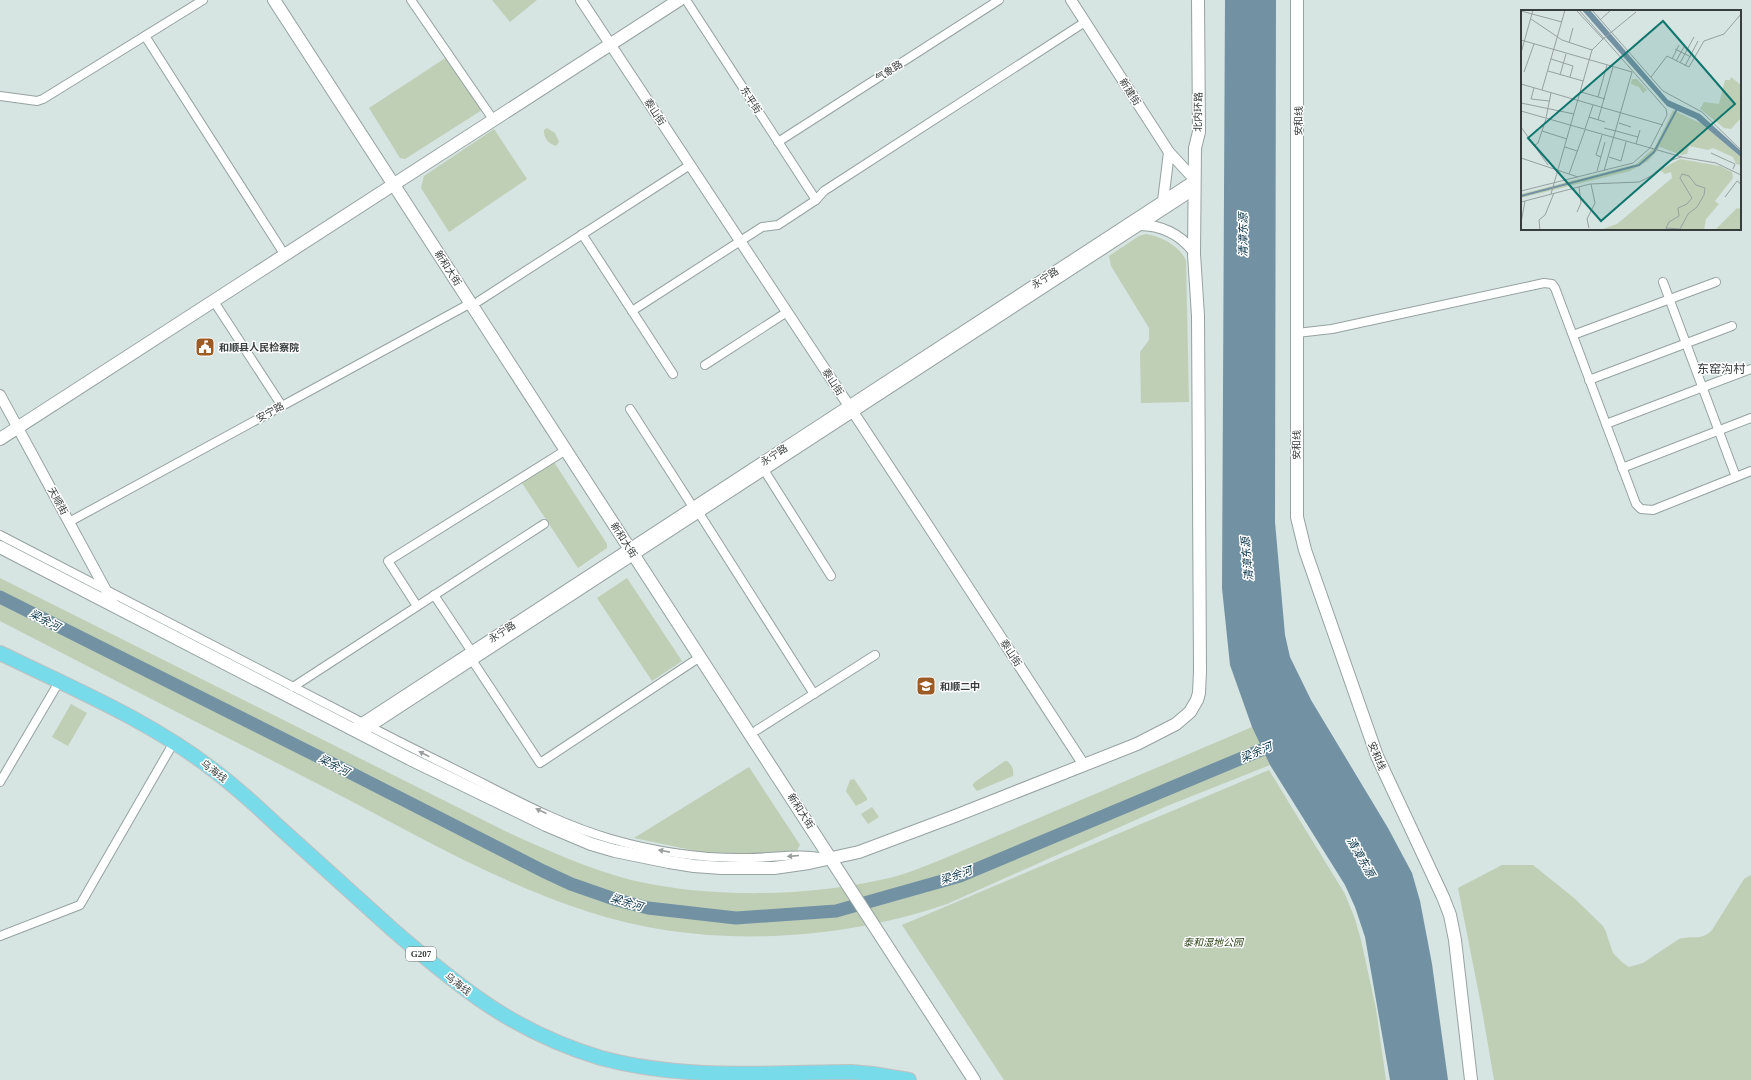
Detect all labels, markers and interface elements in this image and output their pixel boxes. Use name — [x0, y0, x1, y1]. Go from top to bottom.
inset map — [1521, 10, 1741, 230]
street label: 气象路 — [873, 58, 905, 84]
street label: 新建街 — [1117, 76, 1143, 108]
street label: 东平街 — [738, 84, 764, 116]
street label: 北内环路 — [1192, 92, 1204, 132]
street label: 泰山街 — [642, 96, 668, 128]
street label: 安和线 — [1293, 106, 1304, 136]
water label: 清漳东源 — [1237, 211, 1249, 257]
street label: 新和大街 — [432, 248, 464, 288]
street label: 永宁路 — [1029, 265, 1061, 291]
public building icon: 和顺县人民检察院 — [194, 336, 216, 358]
place label: 和顺县人民检察院 — [219, 341, 299, 353]
district label: 东窑沟村 — [1697, 362, 1746, 376]
street label: 泰山街 — [820, 366, 846, 398]
street label: 安宁路 — [254, 400, 286, 424]
street label: 安和线 — [1291, 430, 1302, 460]
street label: 永宁路 — [758, 442, 790, 468]
street label: 天顺街 — [46, 485, 70, 517]
street label: 新和大街 — [608, 520, 640, 560]
water label: 清漳东源 — [1239, 535, 1255, 581]
water label: 梁余河 — [28, 607, 64, 634]
street label: 永宁路 — [486, 619, 518, 645]
street label: 泰山街 — [998, 637, 1024, 669]
school or university icon: 和顺二中 — [915, 675, 937, 697]
place label: 和顺二中 — [940, 681, 980, 692]
water label: 梁余河 — [1238, 739, 1275, 764]
street label: 安和线 — [1366, 740, 1388, 772]
one-way arrow — [418, 751, 430, 757]
water label: 梁余河 — [317, 752, 353, 779]
street label: 乌海线 — [199, 757, 229, 785]
street label: 新和大街 — [785, 791, 817, 831]
one-way arrow — [534, 808, 546, 814]
water label: 清漳东源 — [1345, 835, 1378, 881]
one-way arrow — [658, 848, 670, 854]
one-way arrow — [787, 853, 799, 860]
water label: 梁余河 — [938, 863, 975, 886]
water label: 梁余河 — [609, 891, 646, 913]
park label: 泰和湿地公园 — [1183, 937, 1245, 948]
road number: G207 — [406, 947, 436, 961]
street label: 乌海线 — [443, 970, 473, 998]

